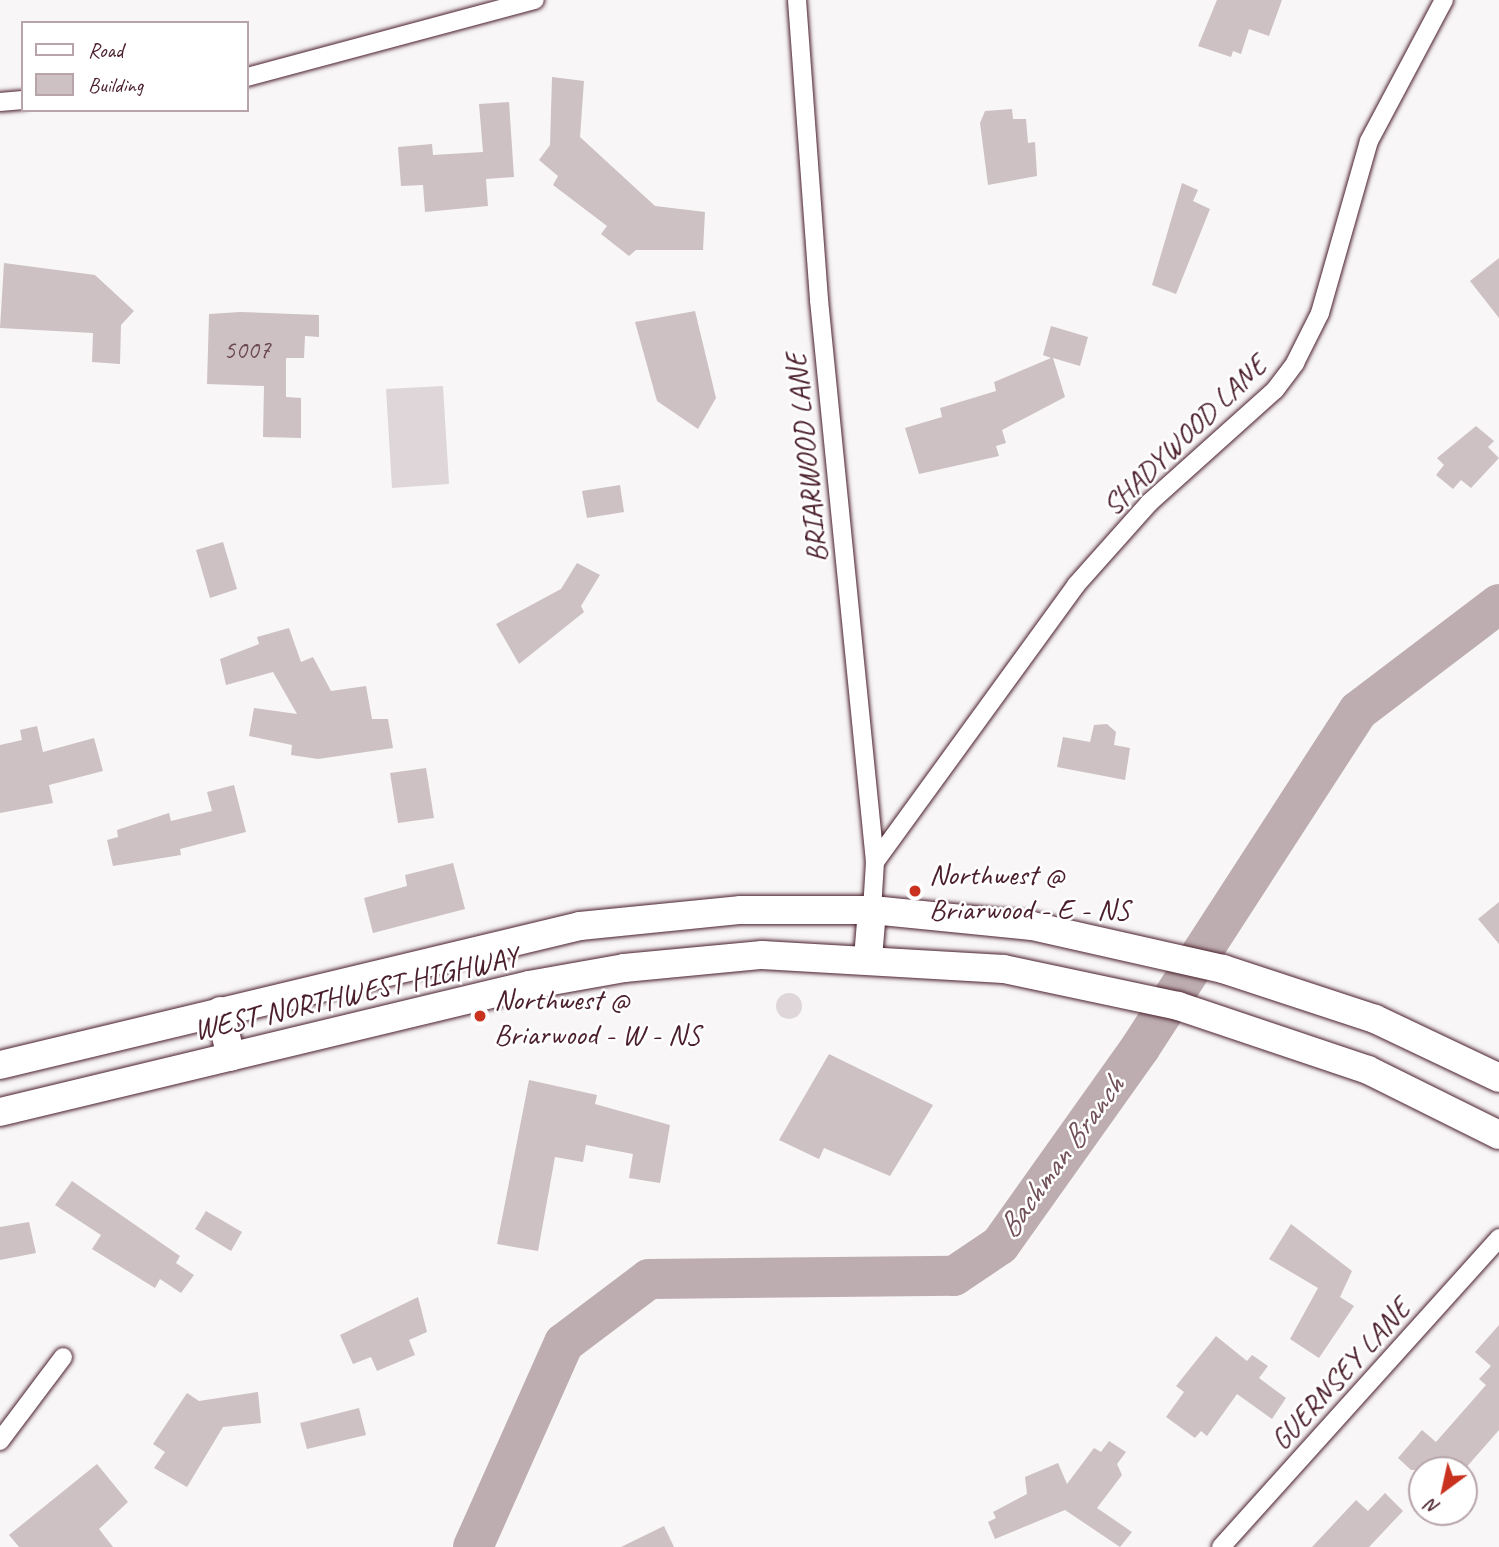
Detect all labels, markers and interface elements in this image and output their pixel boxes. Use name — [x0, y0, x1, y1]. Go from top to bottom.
legend — [21, 21, 248, 112]
text: Road — [88, 37, 123, 63]
text: Building — [88, 72, 143, 98]
house number: 5007 — [224, 334, 270, 366]
street label: SHADYWOOD LANE — [1094, 347, 1274, 523]
street label: BRIARWOOD LANE — [777, 352, 835, 564]
place label: Northwest @ Briarwood - E - NS — [929, 856, 1129, 926]
marker: Northwest @ Briarwood - E - NS — [907, 883, 923, 899]
street label: WEST NORTHWEST HIGHWAY — [190, 938, 522, 1048]
place label: Northwest @ Briarwood - W - NS — [494, 981, 700, 1052]
marker: Northwest @ Briarwood - W - NS — [472, 1008, 488, 1024]
water label: Bachman Branch — [989, 1068, 1133, 1246]
street label: GUERNSEY LANE — [1263, 1291, 1417, 1457]
north arrow — [1408, 1456, 1478, 1526]
text: N — [1421, 1494, 1444, 1520]

